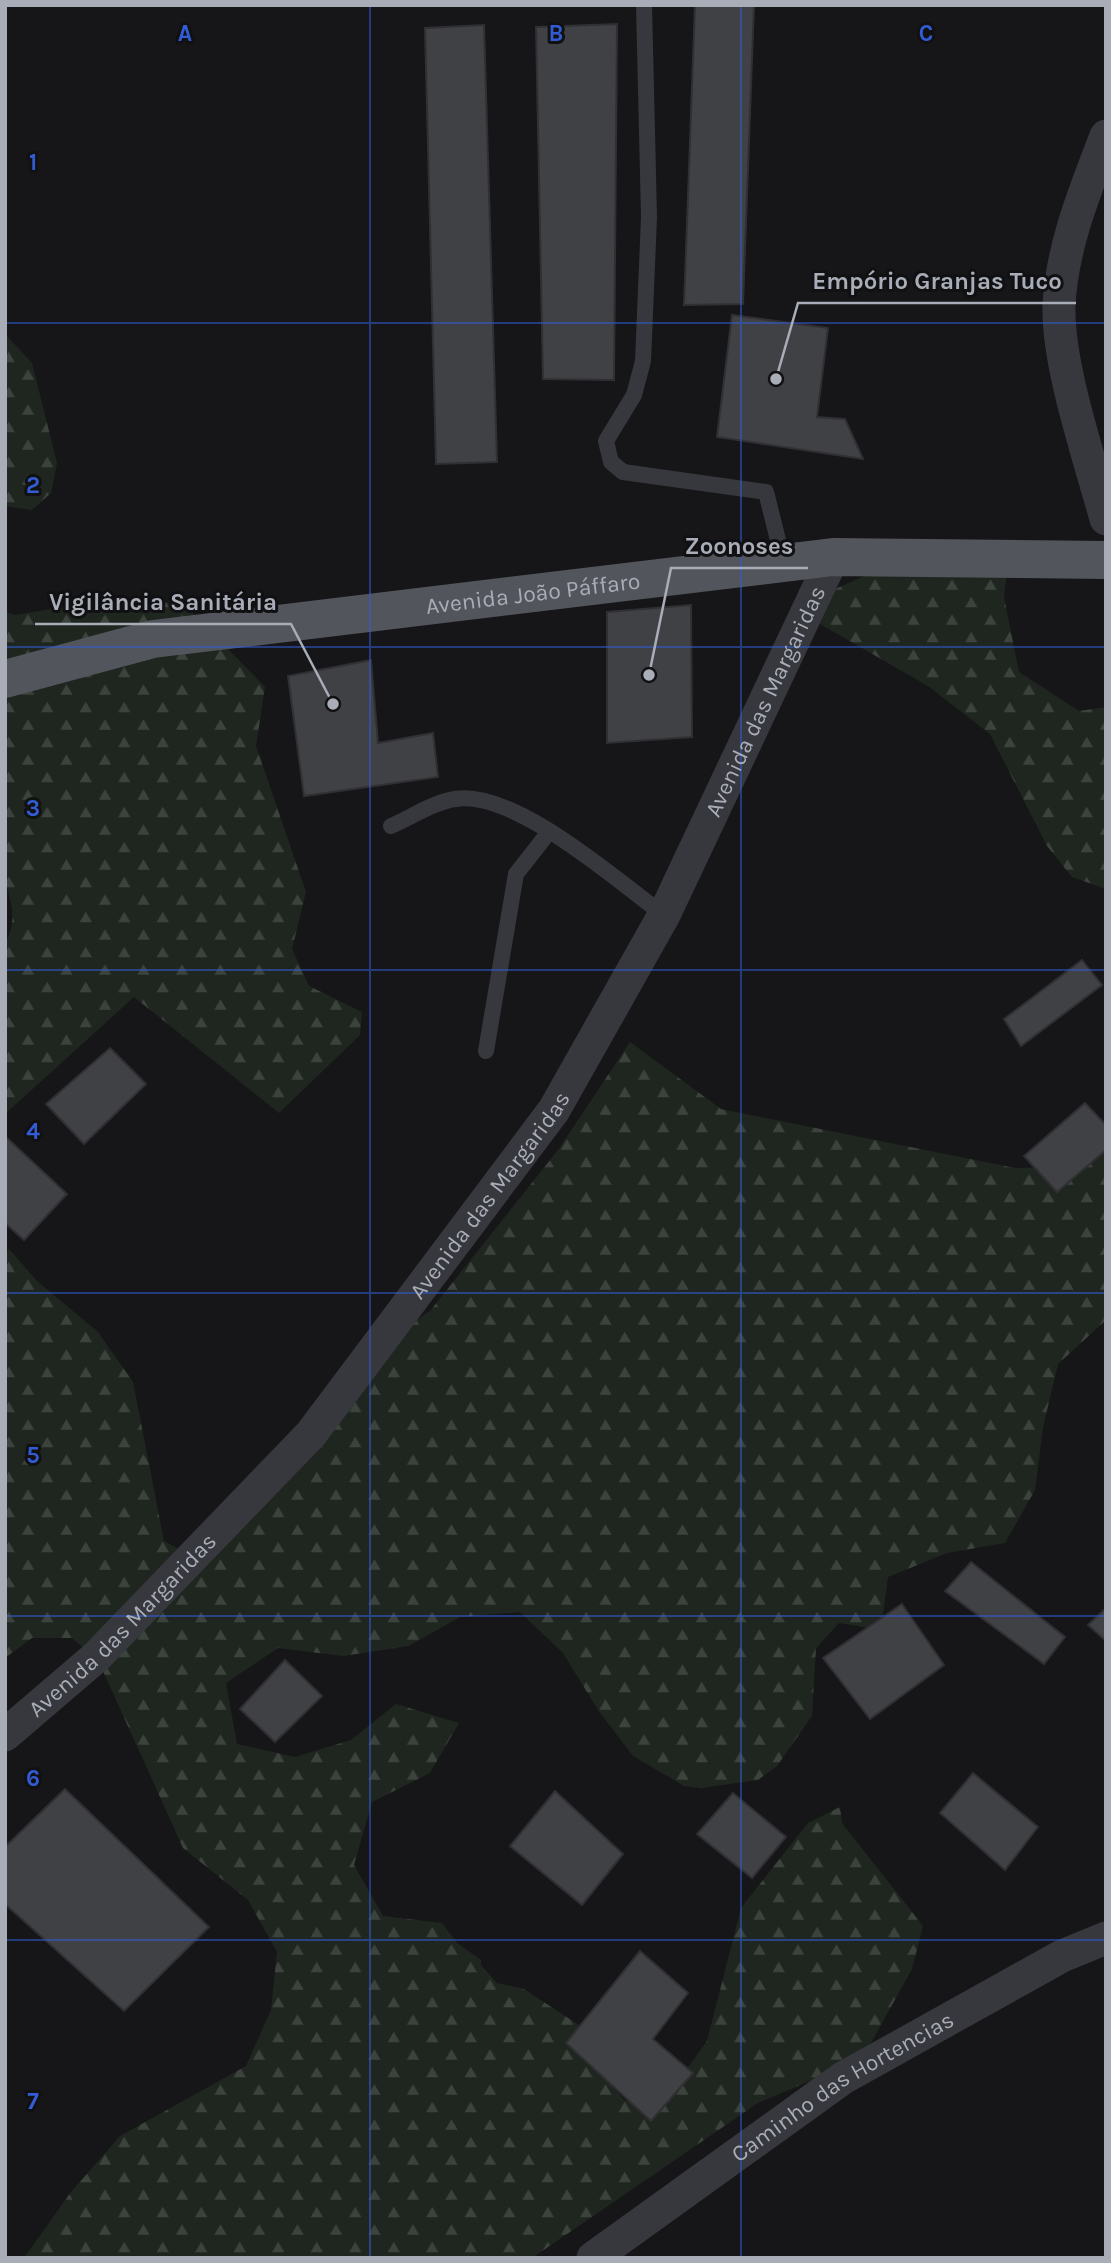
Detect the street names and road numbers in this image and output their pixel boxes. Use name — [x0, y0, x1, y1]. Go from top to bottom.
street label: Avenida João Páffaro — [424, 567, 642, 620]
street label: Avenida das Margaridas — [699, 582, 831, 821]
street label: Avenida das Margaridas — [404, 1087, 576, 1304]
street label: Avenida das Margaridas — [23, 1528, 222, 1723]
street label: Caminho das Hortencias — [726, 2006, 959, 2168]

